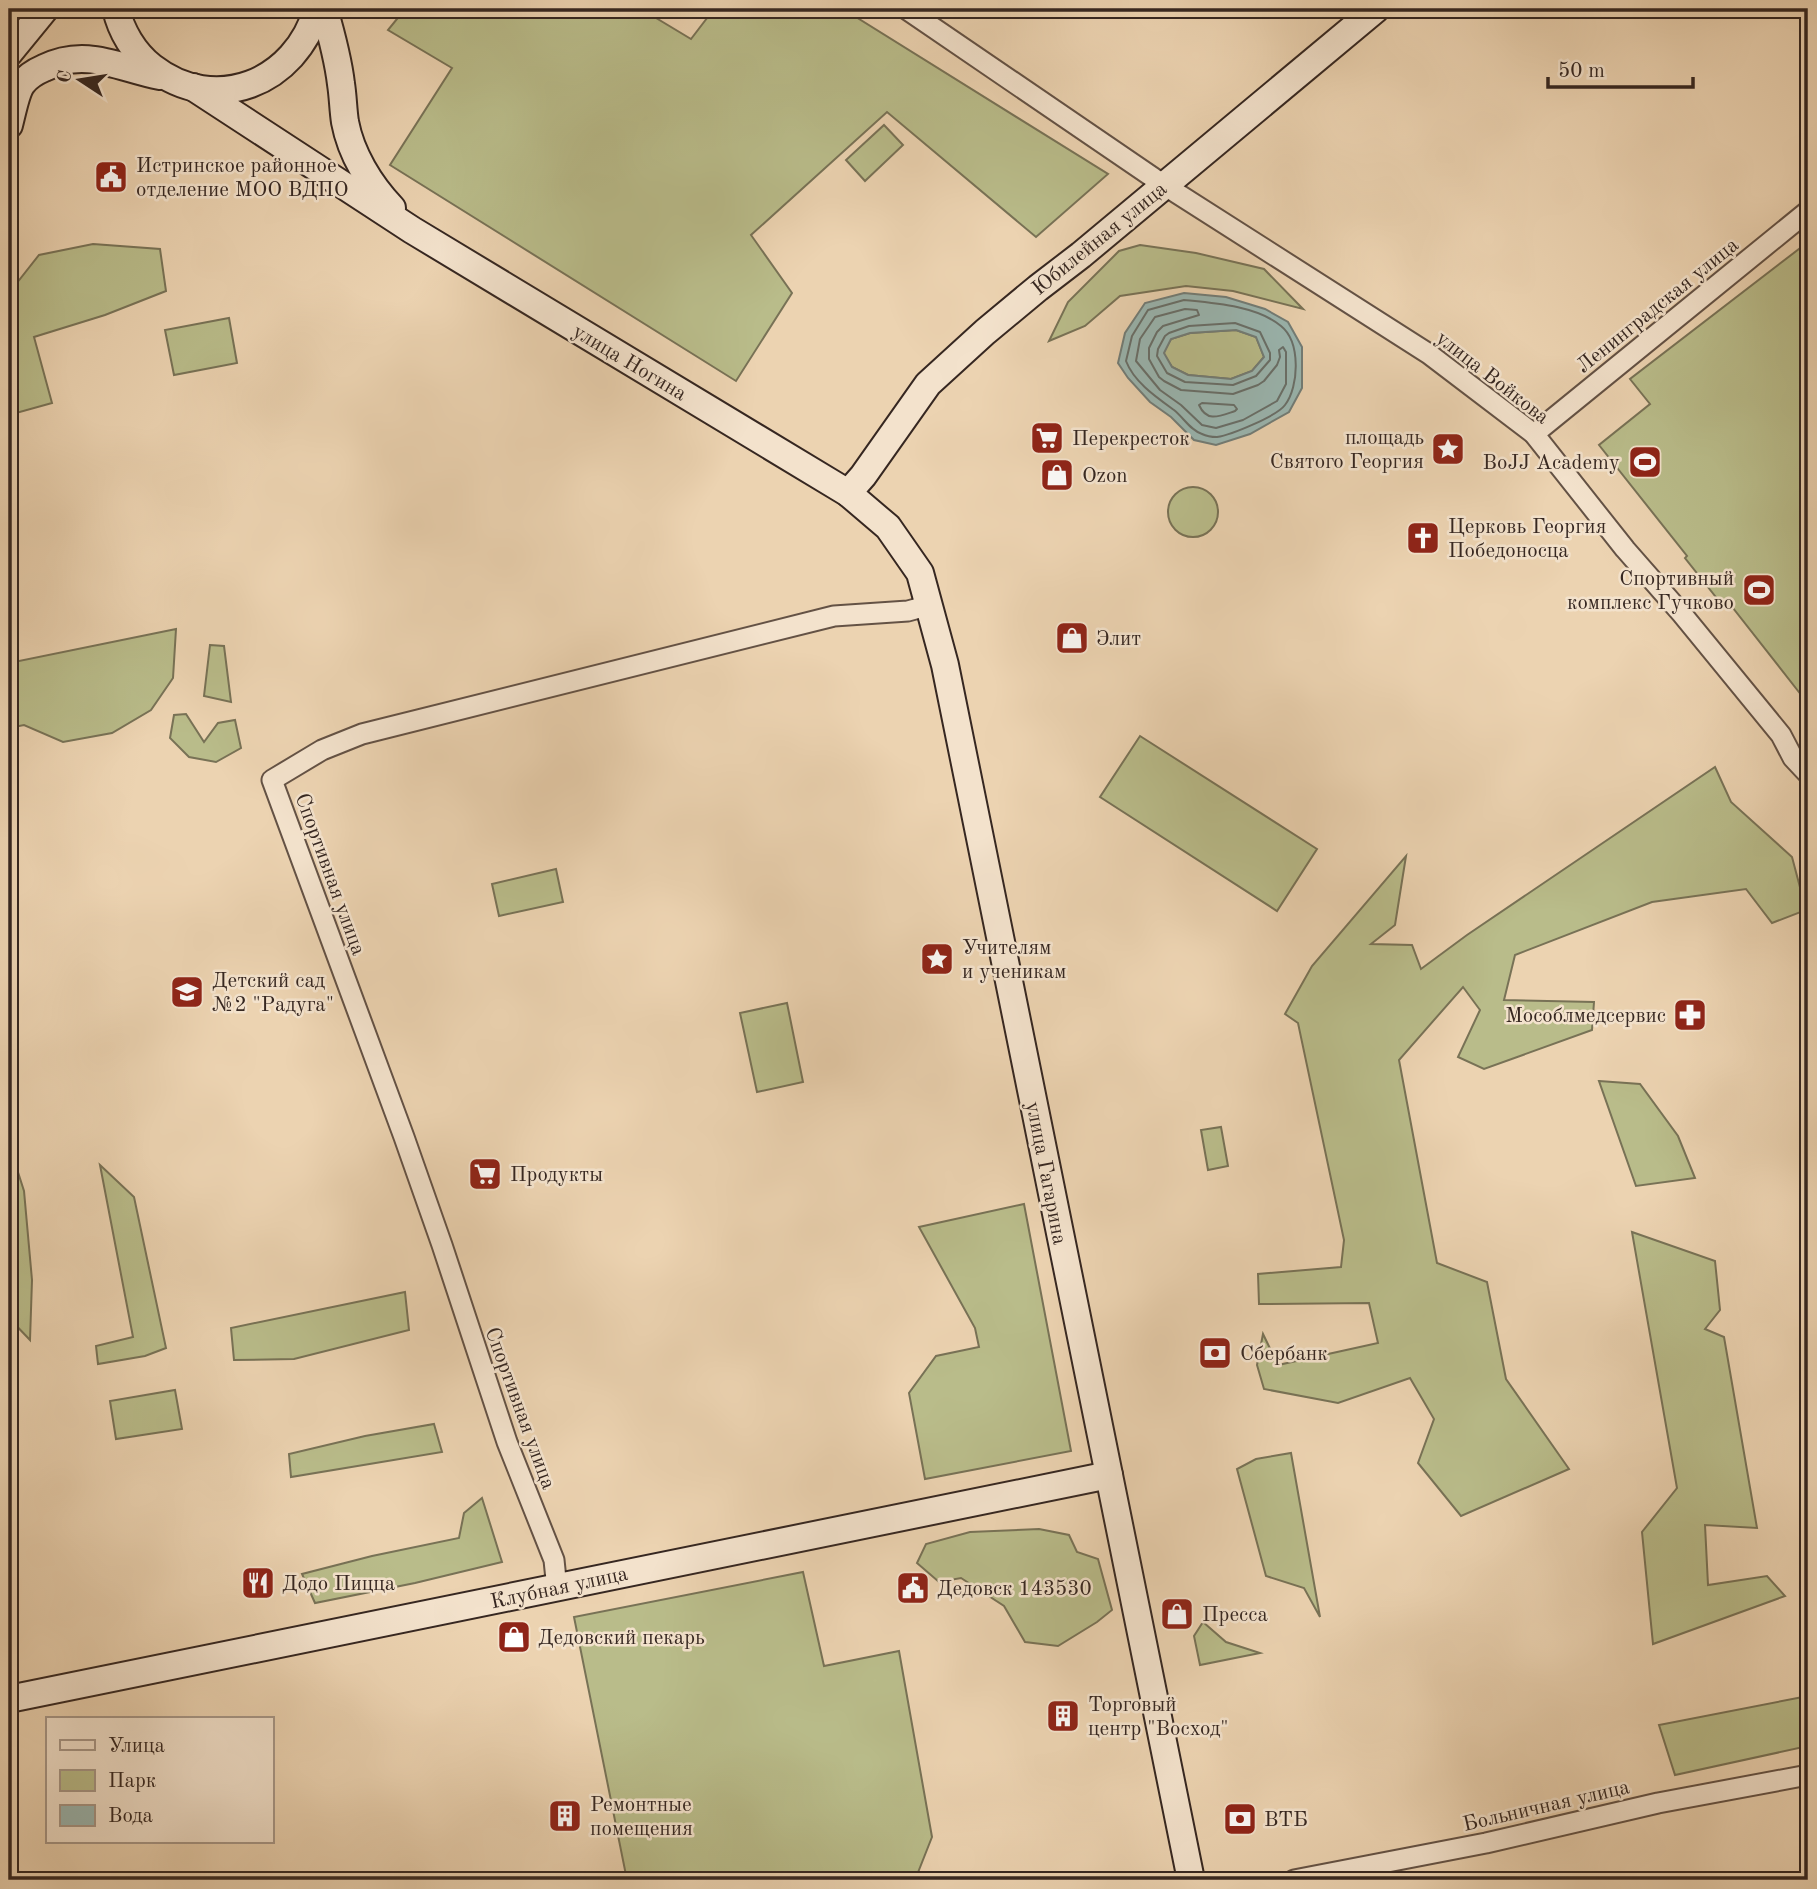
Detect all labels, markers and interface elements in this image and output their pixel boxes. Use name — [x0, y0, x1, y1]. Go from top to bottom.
north arrow — [46, 46, 116, 116]
scale bar — [1548, 46, 1693, 90]
text: 50 m — [1558, 61, 1605, 82]
text: С — [55, 69, 76, 85]
place label: Истринское районное отделение МОО ВДПО — [136, 156, 349, 201]
public building icon: Истринское районное отделение МОО ВДПО — [92, 158, 130, 196]
street label: Юбилейная улица — [1029, 179, 1171, 300]
street label: Ленинградская улица — [1573, 235, 1743, 378]
street label: улица Ногина — [569, 321, 690, 405]
street label: улица Войкова — [1432, 328, 1553, 429]
supermarket icon: Перекресток — [1028, 419, 1066, 457]
place label: площадь Святого Георгия — [1270, 428, 1424, 473]
place label: Перекресток — [1072, 429, 1190, 450]
place icon: площадь Святого Георгия — [1429, 430, 1467, 468]
sports icon: BoJJ Academy — [1626, 443, 1664, 481]
place label: BoJJ Academy — [1483, 453, 1620, 474]
shop icon: Ozon — [1038, 456, 1076, 494]
place label: Ozon — [1082, 466, 1128, 487]
place label: Церковь Георгия Победоносца — [1448, 517, 1607, 562]
church icon: Церковь Георгия Победоносца — [1404, 519, 1442, 557]
place label: Спортивный комплекс Гучково — [1567, 569, 1734, 614]
sports icon: Спортивный комплекс Гучково — [1740, 571, 1778, 609]
shop icon: Элит — [1053, 619, 1091, 657]
place label: Элит — [1096, 629, 1141, 650]
street label: Спортивная улица — [291, 791, 369, 958]
place label: Учителям и ученикам — [962, 938, 1066, 983]
place icon: Учителям и ученикам — [918, 940, 956, 978]
place label: Детский сад №2 "Радуга" — [212, 971, 334, 1016]
school or university icon: Детский сад №2 "Радуга" — [168, 973, 206, 1011]
pharmacy icon: Мособлмедсервис — [1671, 996, 1709, 1034]
place label: Мособлмедсервис — [1505, 1006, 1666, 1027]
street label: улица Гагарина — [1021, 1100, 1070, 1247]
supermarket icon: Продукты — [466, 1155, 504, 1193]
place label: Продукты — [510, 1165, 603, 1186]
street label: Спортивная улица — [481, 1325, 559, 1492]
bank icon: Сбербанк — [1196, 1334, 1234, 1372]
place label: Сбербанк — [1240, 1344, 1328, 1365]
restaurant icon: Додо Пицца — [239, 1564, 277, 1602]
street label: Клубная улица — [489, 1564, 630, 1613]
public building icon: Дедовск 143530 — [894, 1569, 932, 1607]
place label: Додо Пицца — [282, 1574, 395, 1595]
place label: Дедовск 143530 — [937, 1579, 1092, 1600]
shop icon: Пресса — [1158, 1595, 1196, 1633]
place label: Пресса — [1202, 1605, 1268, 1626]
shop icon: Дедовский пекарь — [495, 1618, 533, 1656]
place label: Дедовский пекарь — [538, 1628, 705, 1649]
place label: Торговый центр "Восход" — [1088, 1695, 1229, 1740]
building icon: Торговый центр "Восход" — [1044, 1697, 1082, 1735]
legend — [46, 1717, 273, 1843]
text: Улица — [108, 1736, 165, 1757]
text: Парк — [108, 1771, 157, 1792]
street label: Больничная улица — [1461, 1777, 1632, 1836]
place label: Ремонтные помещения — [590, 1795, 693, 1840]
building icon: Ремонтные помещения — [546, 1797, 584, 1835]
bank icon: ВТБ — [1221, 1800, 1259, 1838]
text: Вода — [108, 1806, 153, 1827]
place label: ВТБ — [1264, 1810, 1308, 1831]

